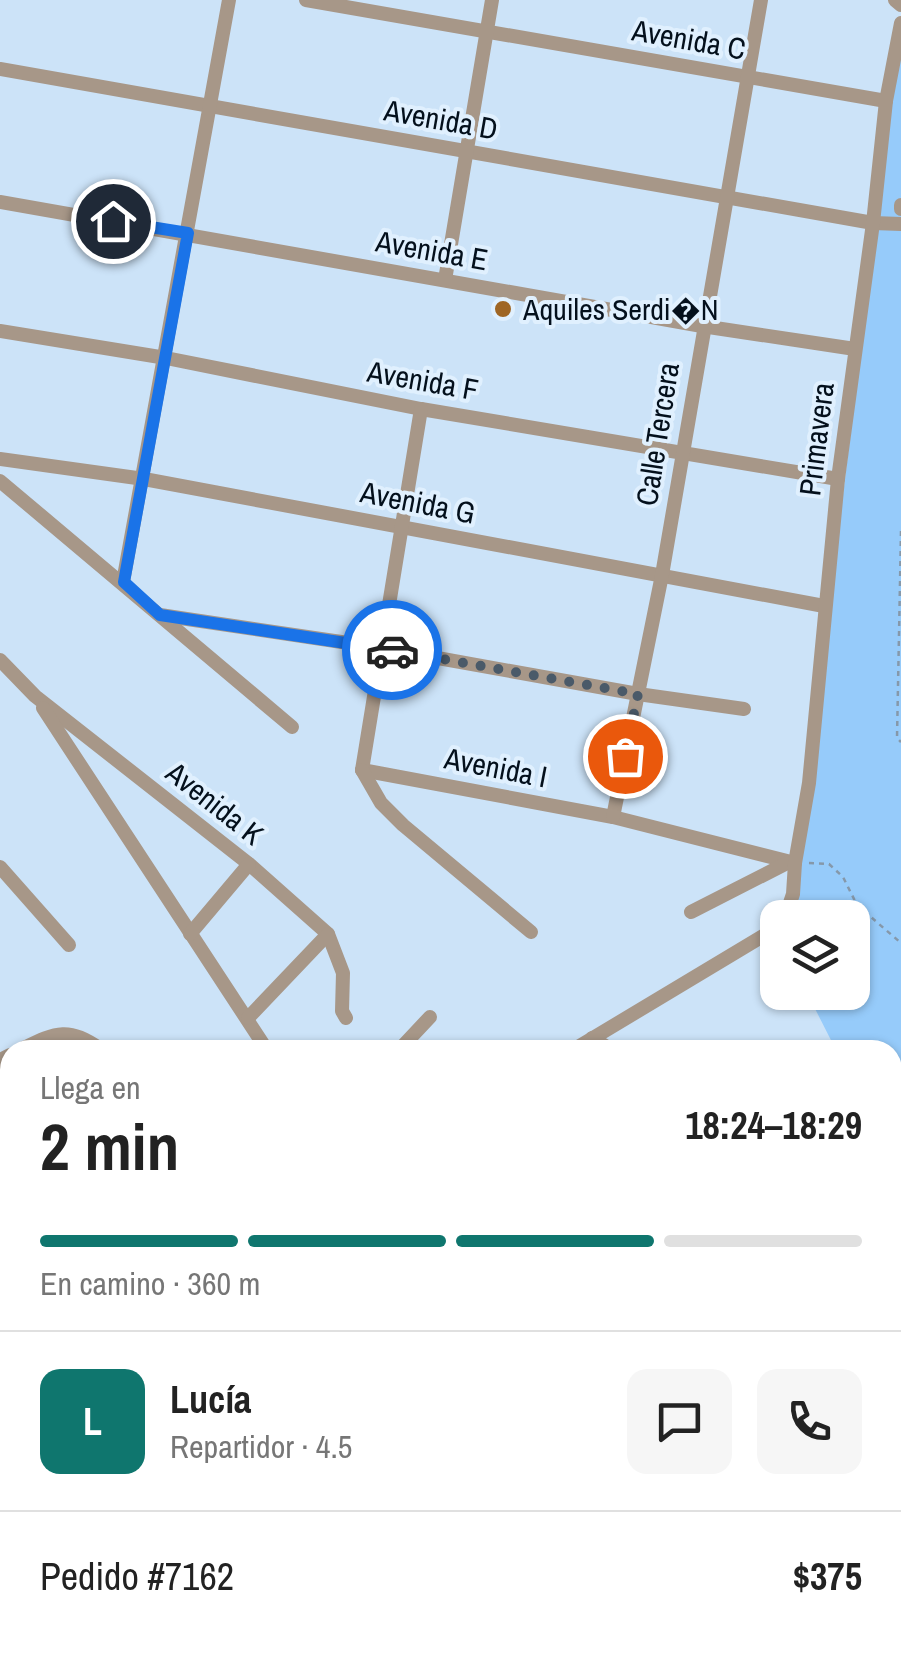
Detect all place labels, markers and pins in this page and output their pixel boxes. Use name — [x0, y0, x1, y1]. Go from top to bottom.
pin — [71, 179, 156, 264]
place label: Aquiles Serdi�N — [522, 289, 718, 329]
marker: Aquiles Serdi�N — [492, 298, 514, 320]
pin — [583, 714, 668, 799]

